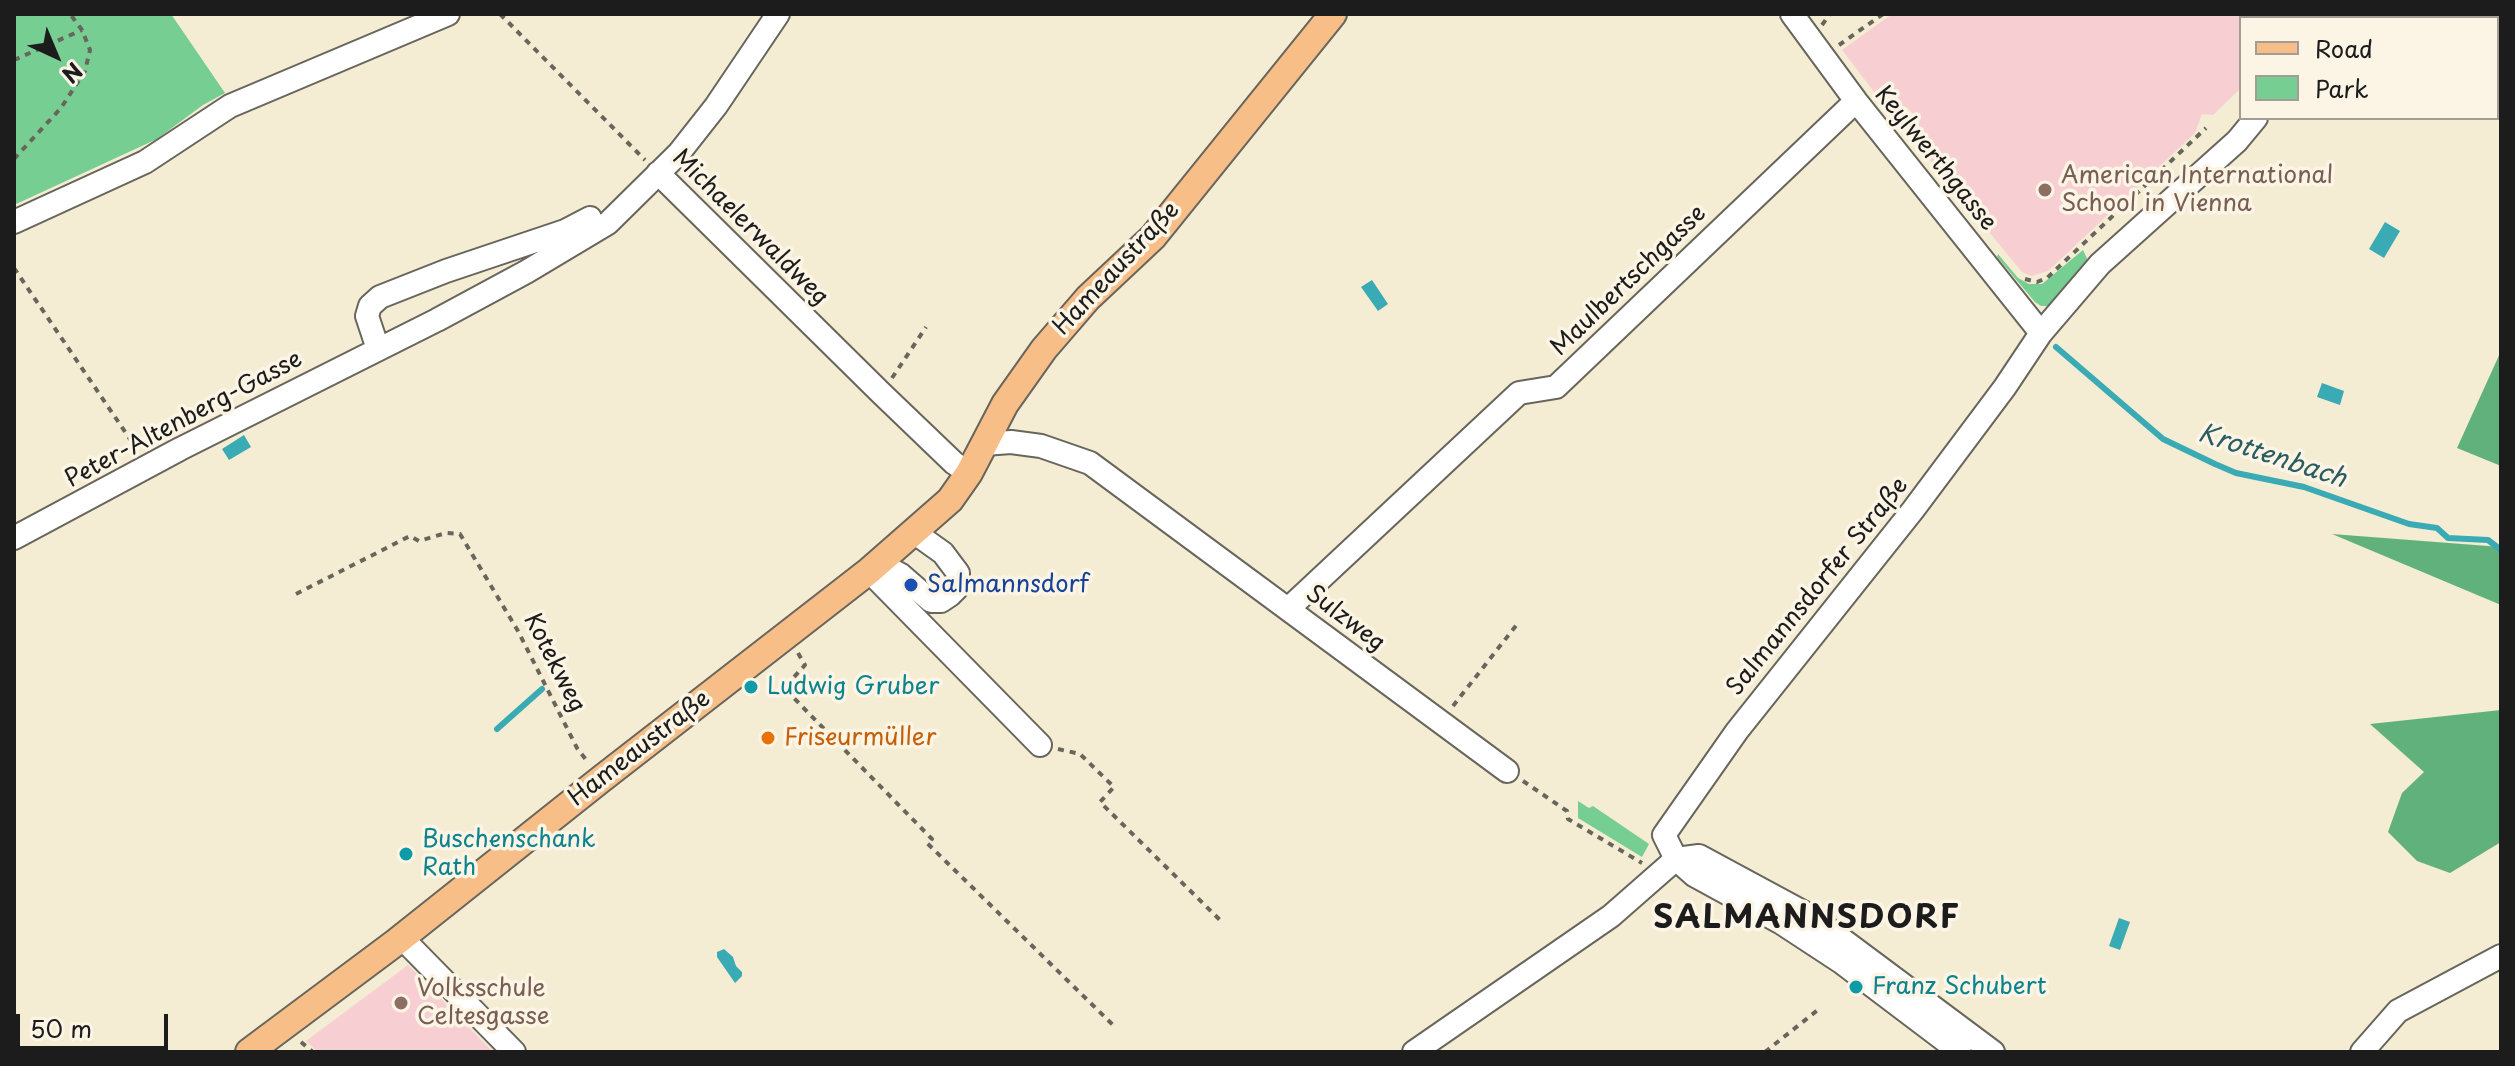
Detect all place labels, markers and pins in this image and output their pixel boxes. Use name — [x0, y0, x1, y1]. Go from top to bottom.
place label: American International School in Vienna — [2061, 162, 2333, 218]
marker: American International School in Vienna — [2036, 181, 2054, 199]
place label: Salmannsdorf — [927, 571, 1089, 599]
marker: Salmannsdorf — [902, 576, 920, 594]
place label: Ludwig Gruber — [767, 673, 940, 701]
marker: Ludwig Gruber — [742, 678, 760, 696]
place label: Friseurmüller — [784, 724, 937, 752]
marker: Friseurmüller — [759, 729, 777, 747]
place label: Buschenschank Rath — [422, 826, 596, 882]
marker: Buschenschank Rath — [397, 845, 415, 863]
place label: Franz Schubert — [1872, 973, 2046, 1001]
place label: Volksschule Celtesgasse — [417, 975, 550, 1031]
marker: Franz Schubert — [1847, 978, 1865, 996]
marker: Volksschule Celtesgasse — [392, 994, 410, 1012]

